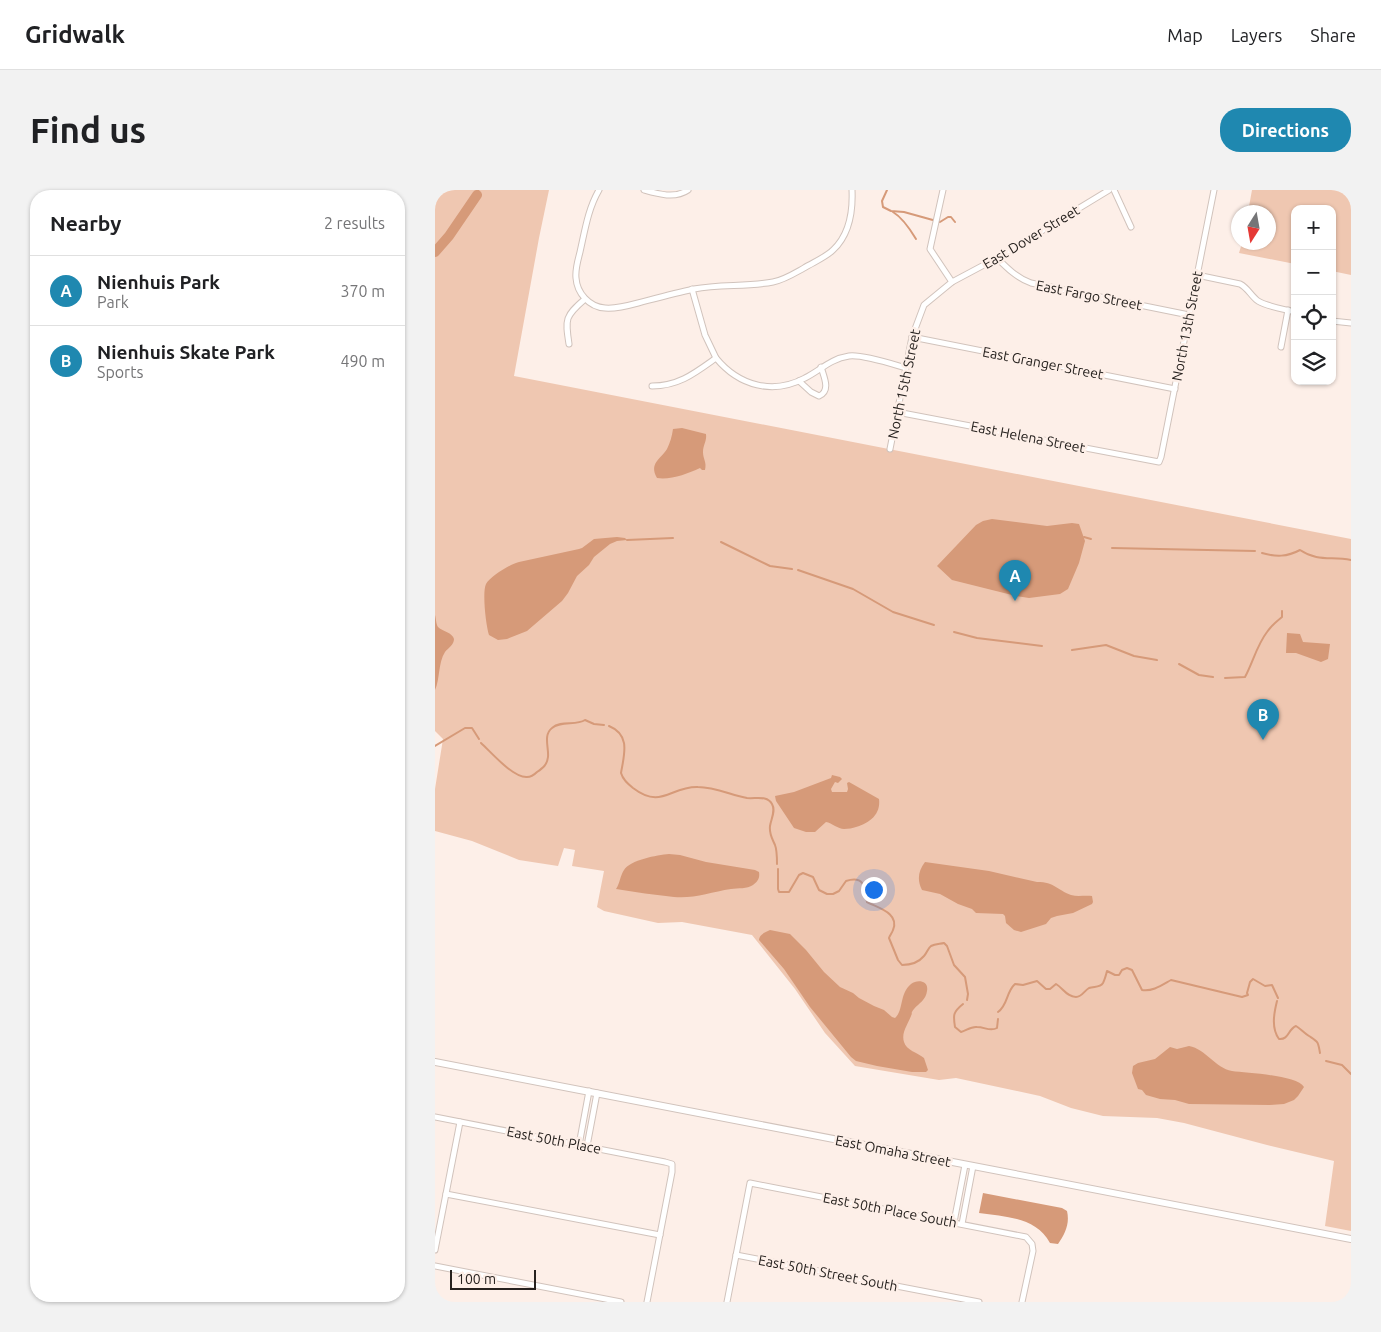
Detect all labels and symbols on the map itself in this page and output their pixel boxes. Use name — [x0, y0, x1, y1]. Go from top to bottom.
street label: East Dover Street — [980, 202, 1083, 272]
north arrow — [1231, 205, 1276, 250]
street label: North 13th Street — [1168, 269, 1206, 382]
street label: East Fargo Street — [1035, 277, 1144, 313]
street label: North 15th Street — [885, 327, 924, 440]
street label: East Granger Street — [981, 343, 1105, 383]
street label: East Helena Street — [969, 418, 1087, 456]
pin: A — [999, 560, 1031, 601]
pin: B — [1247, 699, 1279, 740]
your location — [861, 877, 887, 903]
street label: East 50th Place — [505, 1123, 603, 1157]
street label: East Omaha Street — [834, 1132, 953, 1170]
street label: East 50th Place South — [822, 1189, 958, 1231]
street label: East 50th Street South — [757, 1252, 899, 1294]
scale bar — [450, 1267, 536, 1290]

